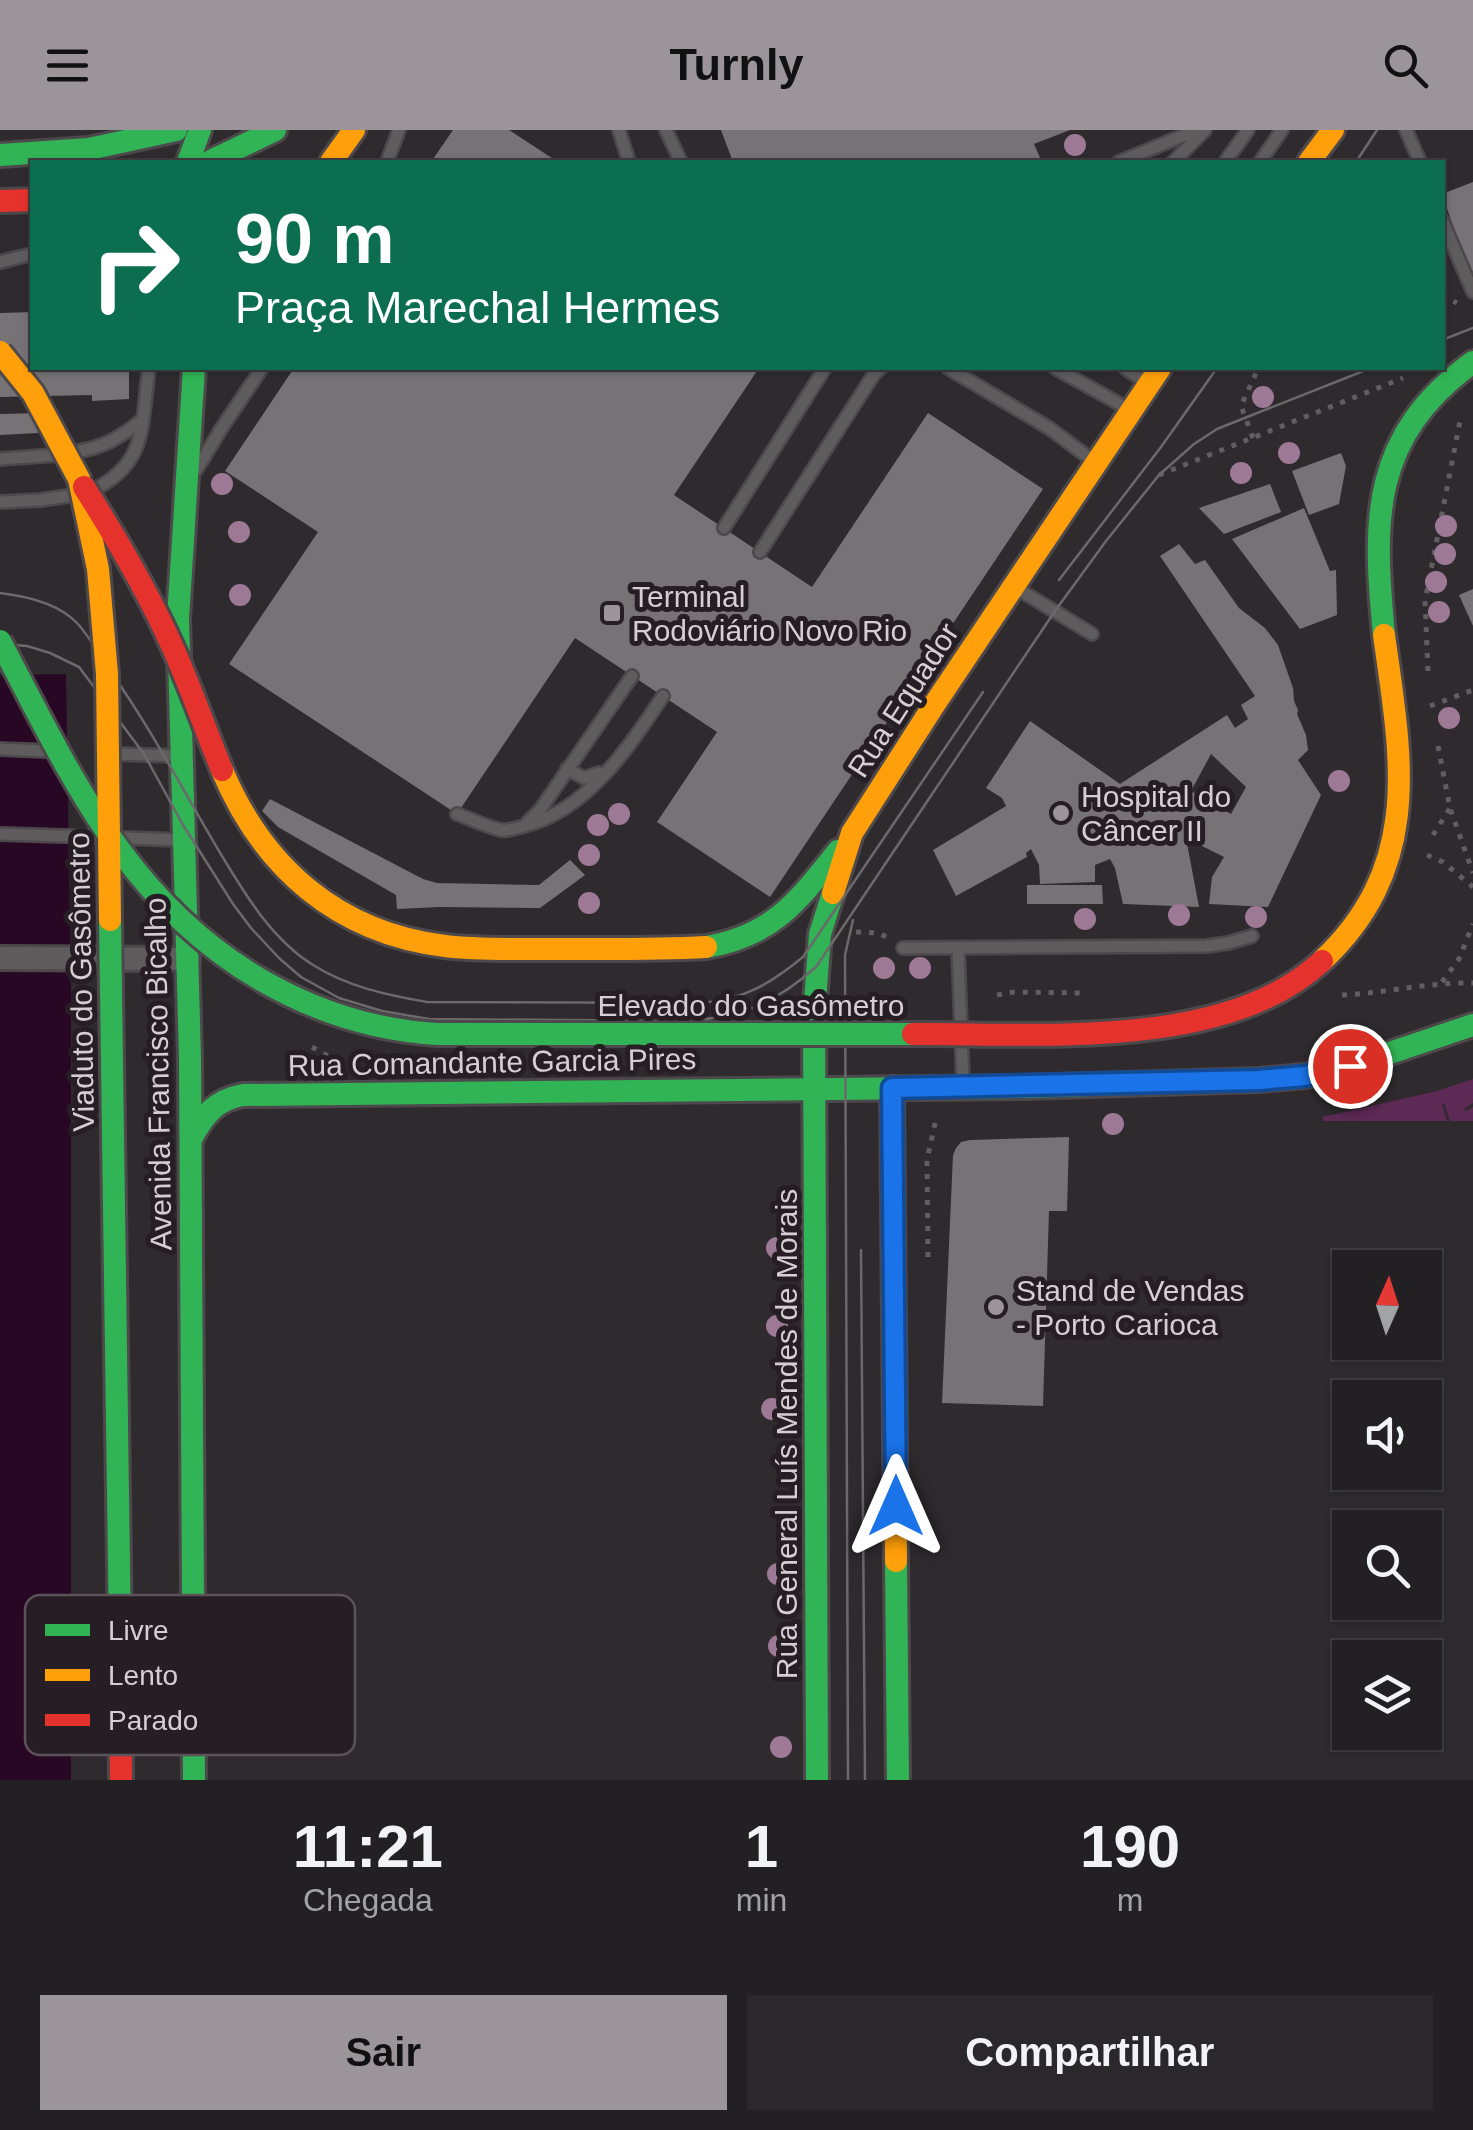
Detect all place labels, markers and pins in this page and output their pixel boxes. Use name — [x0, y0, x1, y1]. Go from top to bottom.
place label: Terminal Rodoviário Novo Rio — [632, 580, 907, 647]
marker: Terminal Rodoviário Novo Rio — [601, 602, 623, 624]
place label: Hospital do Câncer II — [1081, 780, 1231, 847]
marker: Hospital do Câncer II — [1050, 802, 1072, 824]
pin — [1308, 1024, 1393, 1109]
place label: Stand de Vendas - Porto Carioca — [1016, 1274, 1245, 1341]
marker: Stand de Vendas - Porto Carioca — [985, 1296, 1007, 1318]

